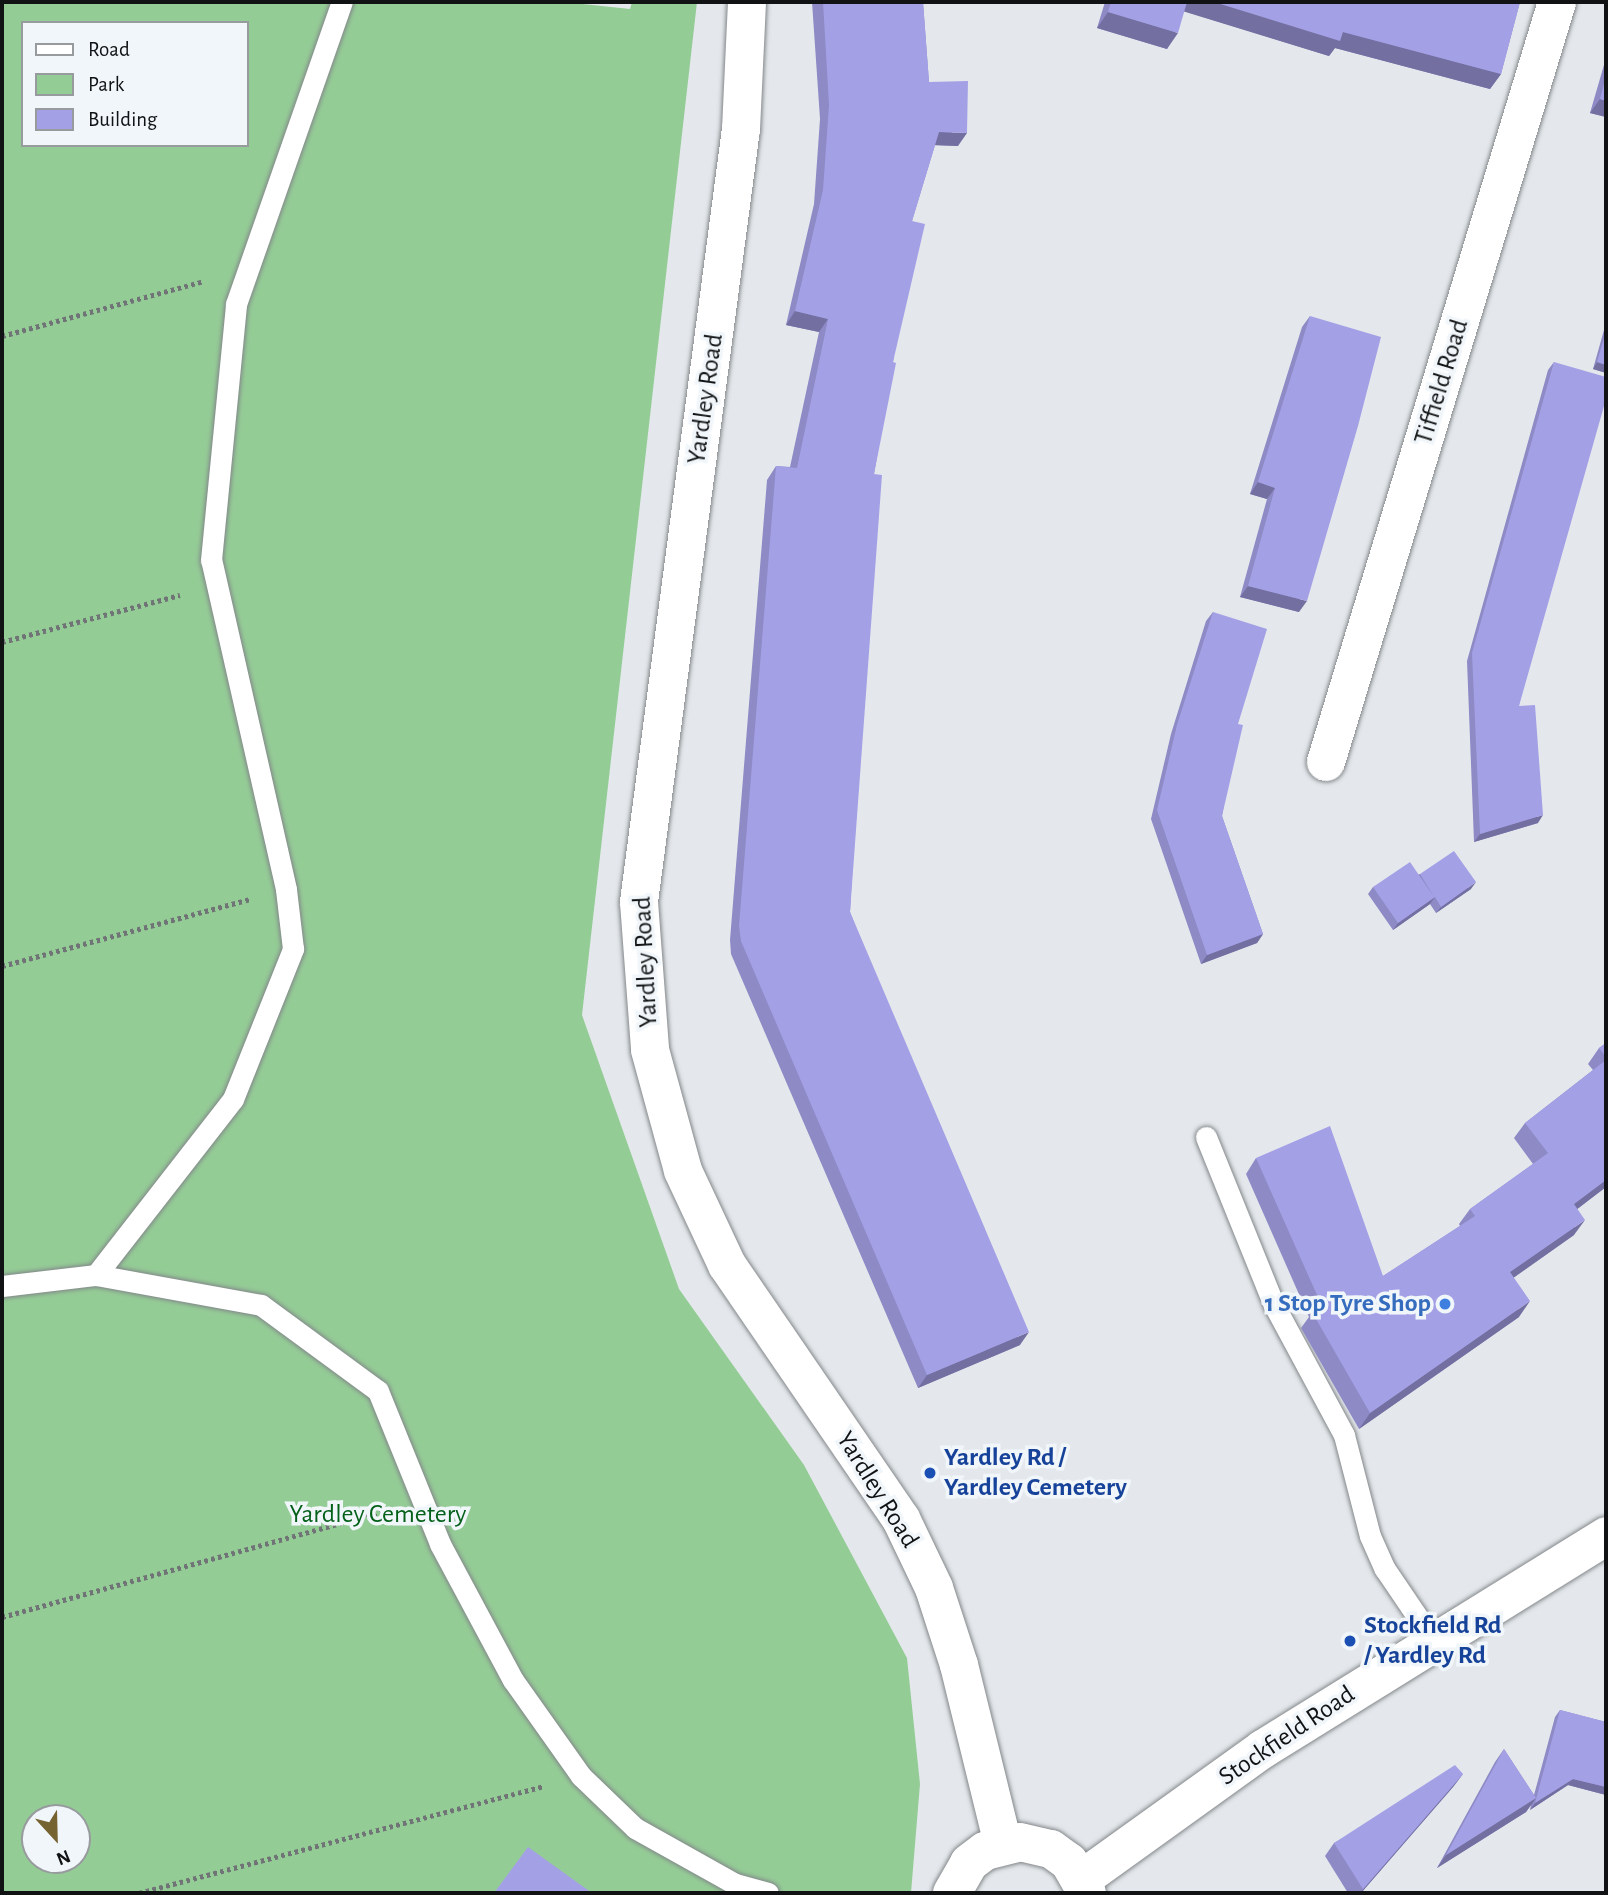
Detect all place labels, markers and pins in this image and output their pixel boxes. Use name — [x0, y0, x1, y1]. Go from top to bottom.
place label: 1 Stop Tyre Shop — [1265, 1288, 1431, 1320]
marker: 1 Stop Tyre Shop — [1437, 1296, 1453, 1312]
place label: Yardley Rd / Yardley Cemetery — [944, 1442, 1127, 1504]
marker: Yardley Rd / Yardley Cemetery — [922, 1465, 938, 1481]
place label: Stockfield Rd / Yardley Rd — [1364, 1610, 1502, 1672]
marker: Stockfield Rd / Yardley Rd — [1342, 1633, 1358, 1649]

